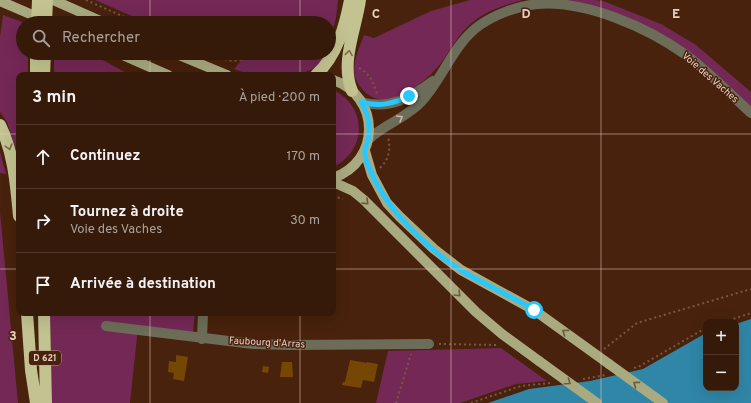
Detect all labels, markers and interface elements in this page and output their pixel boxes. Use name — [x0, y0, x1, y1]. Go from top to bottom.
text: C — [372, 7, 380, 23]
text: D — [521, 7, 531, 23]
text: E — [672, 7, 680, 23]
search box — [16, 16, 336, 60]
icon: search — [30, 27, 52, 49]
text: Rechercher — [62, 29, 140, 48]
one-way arrow — [345, 50, 353, 56]
street label: Voie des Vaches — [679, 50, 741, 106]
text: 3 min — [32, 87, 76, 109]
route end — [400, 87, 418, 105]
text: À pied · 200 m — [239, 90, 320, 106]
one-way arrow — [396, 115, 403, 122]
one-way arrow — [4, 143, 13, 150]
icon: ahead — [32, 146, 54, 168]
text: Continuez — [70, 147, 140, 166]
text: 170 m — [286, 149, 320, 165]
one-way arrow — [361, 197, 369, 205]
text: Tournez à droite — [70, 203, 184, 222]
icon: right — [32, 210, 54, 232]
text: 30 m — [290, 213, 320, 229]
text: Voie des Vaches — [70, 222, 162, 238]
icon: arrive — [32, 274, 54, 296]
text: Arrivée à destination — [70, 275, 216, 294]
one-way arrow — [453, 289, 461, 297]
route start — [525, 301, 543, 319]
map controls — [703, 319, 739, 391]
button: + — [703, 319, 739, 355]
text: 3 — [9, 329, 17, 345]
one-way arrow — [562, 330, 569, 337]
street label: Faubourg d'Arras — [229, 335, 306, 352]
road number: D 621 — [29, 351, 61, 365]
button: − — [703, 355, 739, 391]
one-way arrow — [564, 377, 571, 385]
one-way arrow — [634, 382, 641, 389]

